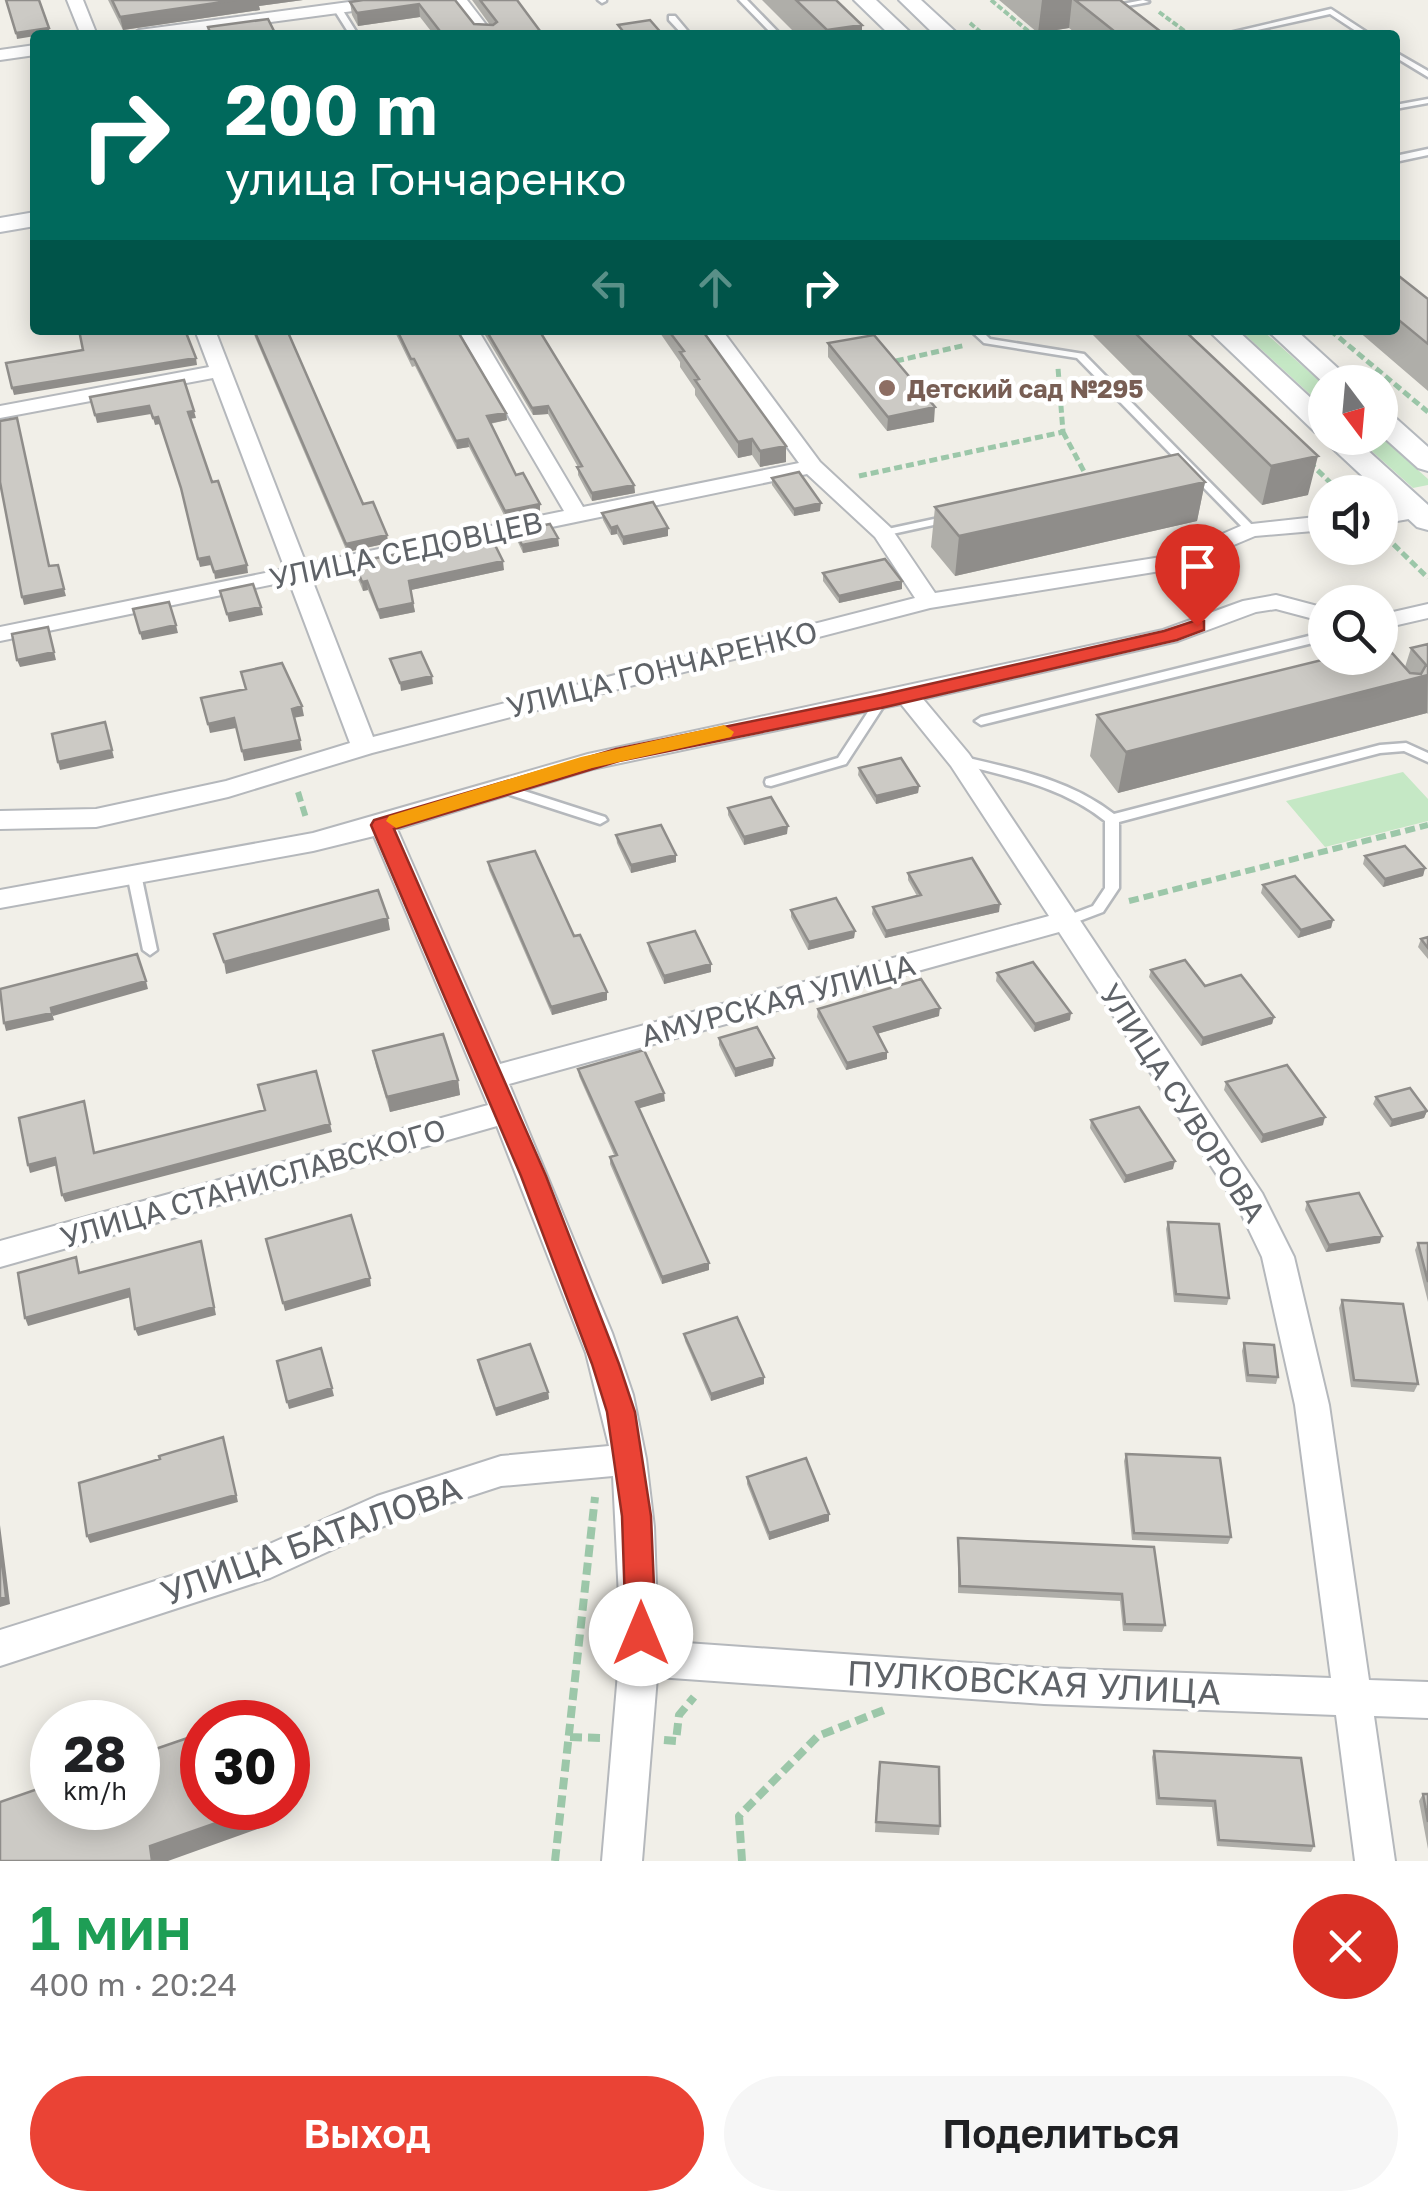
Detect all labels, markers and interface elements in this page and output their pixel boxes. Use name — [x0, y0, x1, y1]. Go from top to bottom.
text: 200 m — [225, 66, 437, 150]
icon: right — [60, 70, 190, 200]
text: улица Гончаренко — [225, 151, 626, 205]
icon: left — [583, 260, 638, 315]
icon: ahead — [688, 260, 743, 315]
icon: right — [793, 260, 848, 315]
north arrow — [1308, 365, 1398, 455]
map controls — [1308, 365, 1398, 675]
place label: Детский сад №295 — [907, 373, 1144, 404]
marker: Детский сад №295 — [876, 377, 898, 399]
button: sound — [1308, 475, 1398, 565]
street label: УЛИЦА СЕДОВЦЕВ — [266, 503, 546, 597]
pin — [1155, 524, 1240, 627]
icon: arrive — [1170, 539, 1225, 594]
button: search — [1308, 585, 1398, 675]
street label: УЛИЦА ГОНЧАРЕНКО — [503, 613, 821, 725]
street label: АМУРСКАЯ УЛИЦА — [637, 946, 919, 1054]
street label: УЛИЦА СУВОРОВА — [1092, 977, 1274, 1229]
street label: УЛИЦА СТАНИСЛАВСКОГО — [56, 1111, 450, 1255]
street label: УЛИЦА БАТАЛОВА — [155, 1466, 467, 1614]
position arrow — [589, 1582, 693, 1686]
street label: ПУЛКОВСКАЯ УЛИЦА — [846, 1651, 1222, 1713]
speed limit sign: 30 — [180, 1700, 310, 1830]
text: 28 — [64, 1723, 126, 1783]
text: km/h — [63, 1775, 127, 1806]
text: 1 мин — [30, 1891, 192, 1963]
button: close — [1293, 1894, 1398, 1999]
text: 400 m · 20:24 — [30, 1965, 237, 2003]
button: Выход — [30, 2076, 704, 2191]
button: Поделиться — [724, 2076, 1398, 2191]

